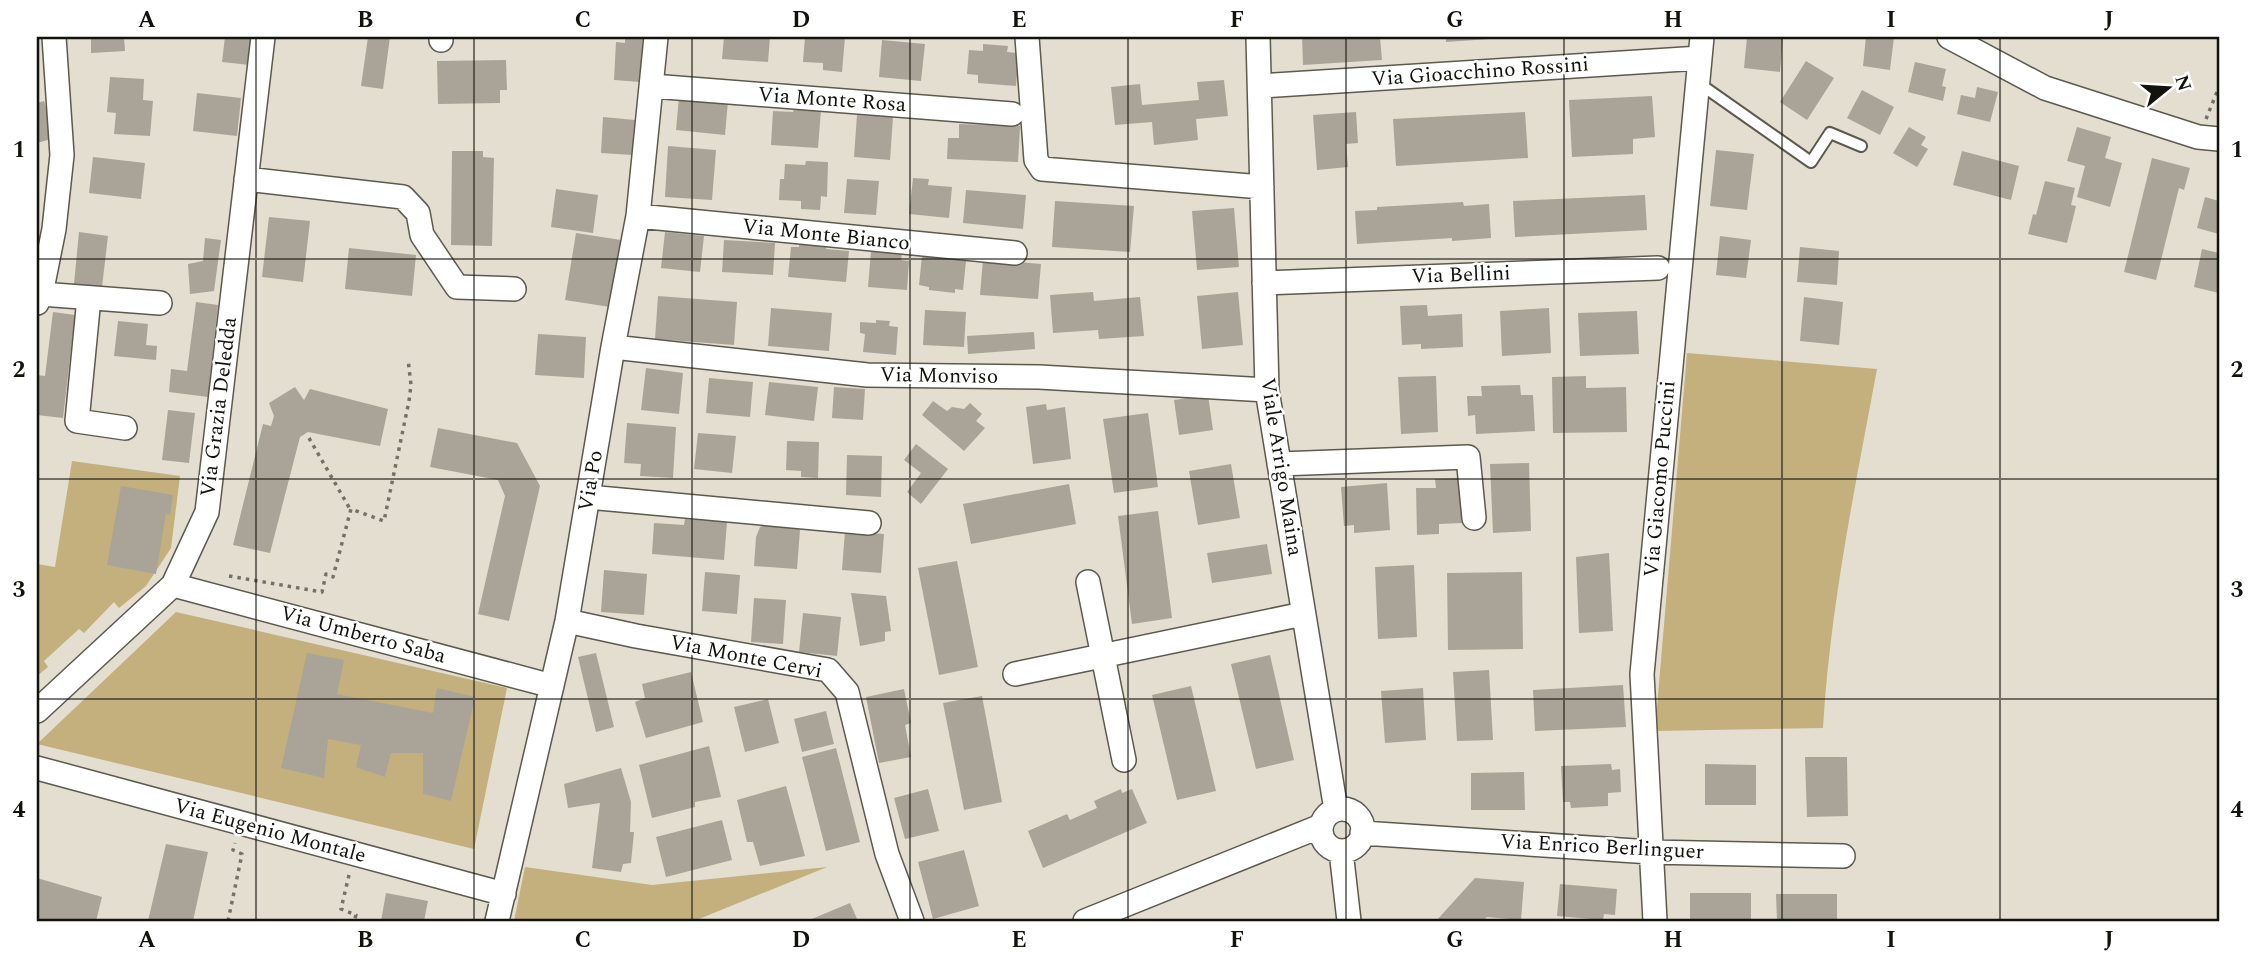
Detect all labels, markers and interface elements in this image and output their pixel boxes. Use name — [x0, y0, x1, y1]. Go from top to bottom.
text: A — [138, 3, 156, 38]
text: B — [357, 3, 373, 38]
text: C — [575, 3, 591, 38]
text: D — [792, 3, 810, 38]
text: E — [1011, 3, 1027, 38]
text: F — [1230, 3, 1244, 38]
text: G — [1446, 3, 1464, 38]
text: H — [1663, 3, 1683, 38]
text: I — [1886, 3, 1896, 38]
text: J — [2104, 3, 2114, 38]
street label: Via Gioacchino Rossini — [1370, 48, 1590, 96]
north arrow — [2134, 52, 2204, 122]
text: N — [2167, 71, 2199, 95]
street label: Via Monte Rosa — [757, 79, 908, 121]
text: 1 — [13, 133, 25, 168]
text: 1 — [2231, 133, 2243, 168]
street label: Via Monte Bianco — [741, 210, 911, 260]
street label: Via Bellini — [1411, 257, 1511, 293]
street label: Via Grazia Deledda — [192, 314, 246, 499]
text: 2 — [13, 353, 26, 388]
text: 2 — [2231, 353, 2244, 388]
street label: Via Monviso — [880, 359, 998, 393]
street label: Viale Arrigo Maina — [1251, 376, 1311, 559]
street label: Via Giacomo Puccini — [1635, 379, 1685, 579]
street label: Via Po — [570, 448, 612, 514]
text: 3 — [13, 573, 26, 608]
text: 3 — [2231, 573, 2244, 608]
street label: Via Umberto Saba — [277, 598, 450, 673]
street label: Via Monte Cervi — [667, 627, 825, 687]
street label: Via Eugenio Montale — [170, 790, 370, 872]
text: 4 — [13, 793, 26, 828]
text: 4 — [2231, 793, 2244, 828]
street label: Via Enrico Berlinguer — [1499, 826, 1705, 868]
text: A — [138, 923, 156, 958]
text: B — [357, 923, 373, 958]
text: C — [575, 923, 591, 958]
text: D — [792, 923, 810, 958]
text: E — [1011, 923, 1027, 958]
text: F — [1230, 923, 1244, 958]
text: G — [1446, 923, 1464, 958]
text: H — [1663, 923, 1683, 958]
text: I — [1886, 923, 1896, 958]
text: J — [2104, 923, 2114, 958]

